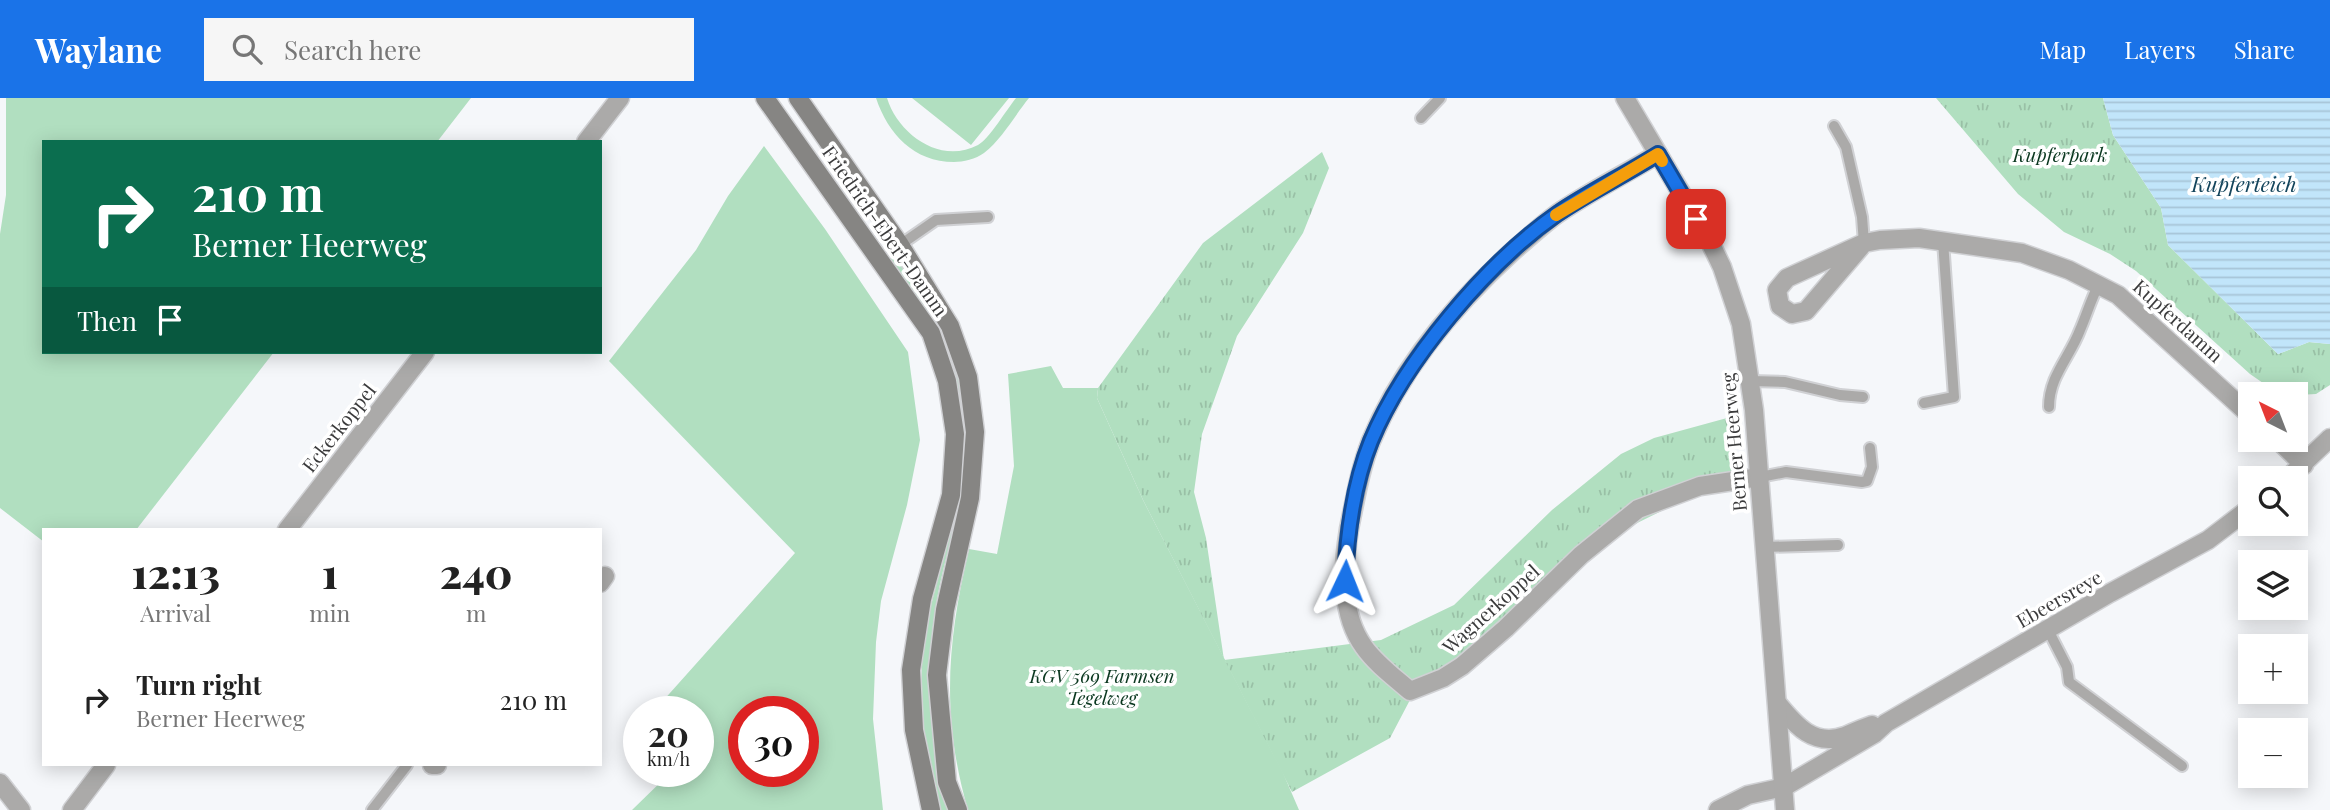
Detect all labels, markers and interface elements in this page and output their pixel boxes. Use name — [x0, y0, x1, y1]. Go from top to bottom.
search box — [204, 18, 694, 81]
text: Waylane — [35, 27, 162, 71]
icon: search — [228, 30, 266, 68]
text: Search here — [284, 32, 421, 67]
text: Map — [2040, 33, 2086, 65]
text: Layers — [2124, 33, 2196, 65]
text: Share — [2234, 33, 2295, 65]
street label: Friedrich-Ebert-Damm — [817, 140, 955, 321]
park label: Kupferpark — [2012, 141, 2108, 167]
text: 210 m — [192, 159, 324, 224]
icon: right — [77, 168, 168, 259]
water label: Kupferteich — [2190, 169, 2297, 197]
pin — [1666, 189, 1726, 249]
icon: arrive — [1677, 200, 1715, 238]
text: Berner Heerweg — [192, 222, 427, 265]
street label: Kupferdamm — [2128, 273, 2229, 368]
icon: arrive — [151, 301, 189, 339]
text: Then — [77, 303, 137, 338]
street label: Berner Heerweg — [1714, 371, 1752, 513]
street label: Eckerkoppel — [295, 377, 381, 477]
north arrow — [2238, 382, 2308, 452]
map controls — [2238, 382, 2308, 788]
button: search — [2238, 466, 2308, 536]
text: 12:13 — [131, 544, 220, 600]
text: 1 — [322, 544, 338, 600]
text: 240 — [440, 544, 513, 600]
position arrow — [1308, 544, 1382, 618]
button: layers — [2238, 550, 2308, 620]
street label: Wagnerkoppel — [1435, 557, 1545, 659]
street label: Ebeersreye — [2011, 563, 2106, 633]
text: Arrival — [140, 597, 211, 628]
text: min — [309, 597, 350, 628]
text: m — [466, 597, 486, 628]
button: + — [2238, 634, 2308, 704]
park label: KGV 569 Farmsen Tegelweg — [1028, 662, 1175, 710]
text: Turn right — [136, 667, 262, 702]
icon: right — [77, 681, 115, 719]
text: 210 m — [500, 682, 567, 717]
speed limit sign: 30 — [728, 696, 819, 787]
text: Berner Heerweg — [136, 702, 305, 733]
text: 20 — [648, 709, 689, 756]
button: − — [2238, 718, 2308, 788]
text: km/h — [647, 747, 690, 771]

